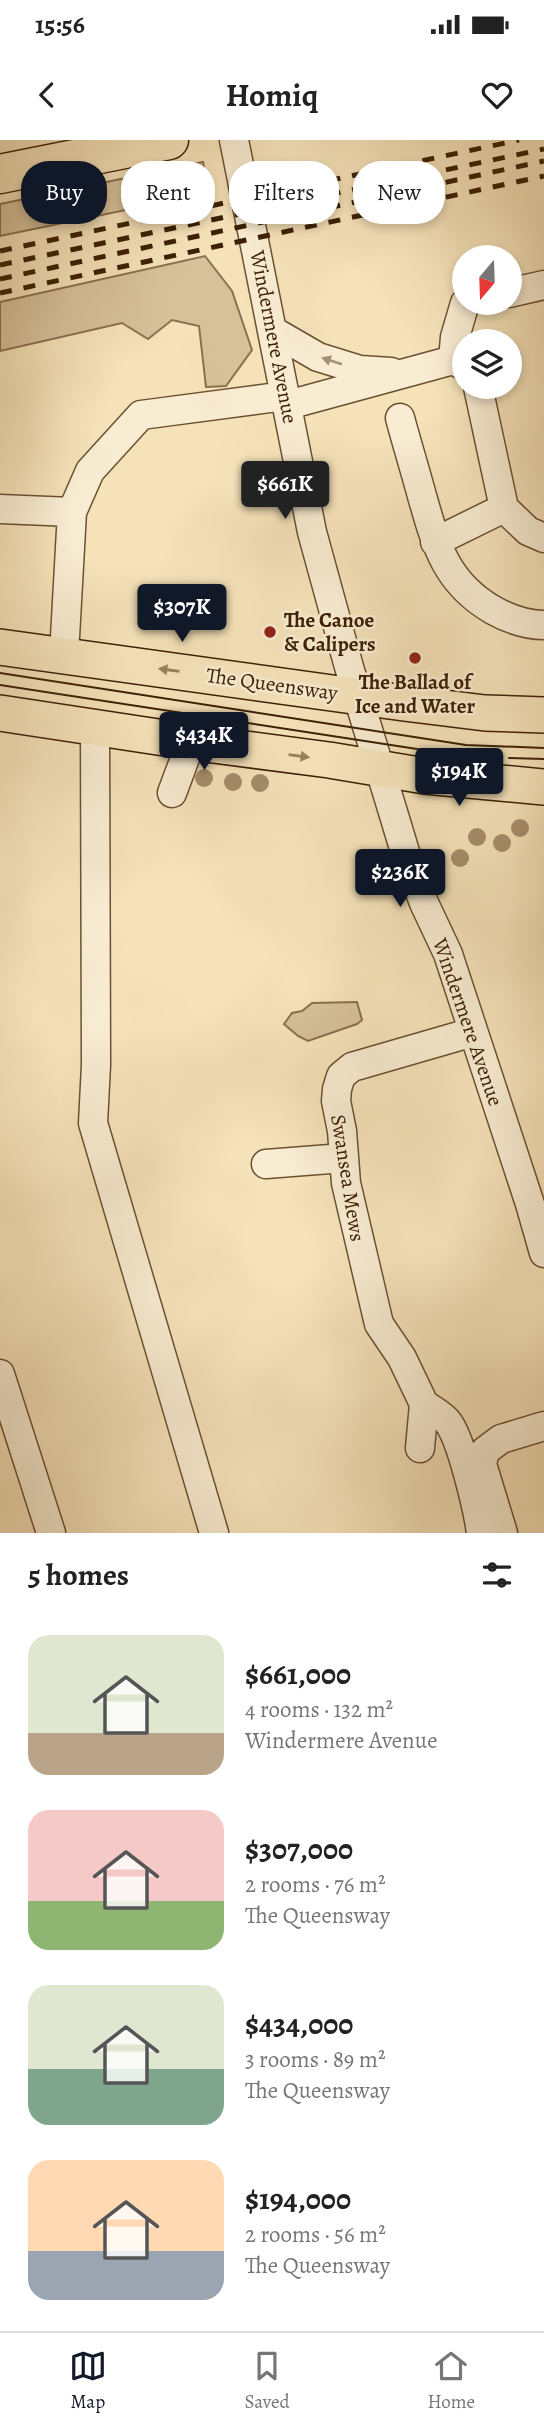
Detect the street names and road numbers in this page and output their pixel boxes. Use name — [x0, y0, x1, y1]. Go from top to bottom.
street label: Windermere Avenue — [243, 247, 305, 426]
street label: The Queensway — [205, 661, 340, 707]
street label: Windermere Avenue — [426, 933, 510, 1110]
street label: Swansea Mews — [324, 1112, 372, 1244]

